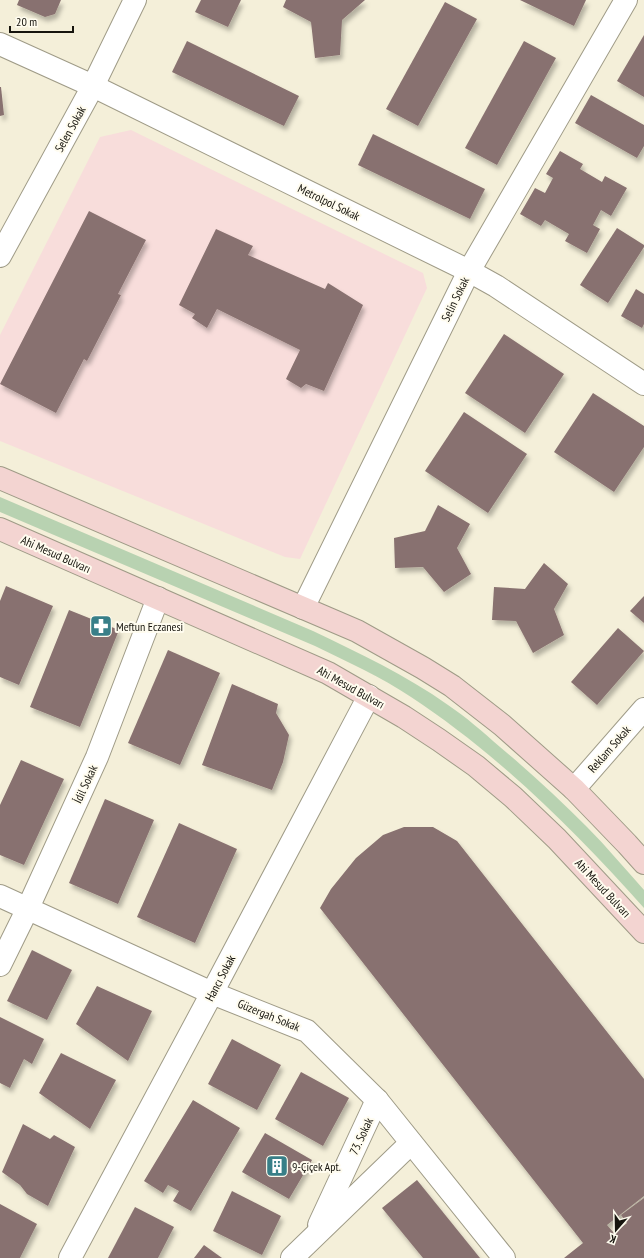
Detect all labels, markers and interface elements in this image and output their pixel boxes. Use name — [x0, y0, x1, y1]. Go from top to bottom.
scale bar — [10, 8, 73, 34]
text: 20 m — [16, 14, 37, 29]
street label: Selen Sokak — [51, 103, 89, 155]
street label: Metrolpol Sokak — [295, 180, 363, 224]
street label: Selin Sokak — [438, 274, 472, 324]
street label: Ahi Mesud Bulvarı — [19, 532, 93, 576]
pharmacy icon: Meftun Eczanesi — [88, 613, 114, 639]
place label: Meftun Eczanesi — [116, 619, 183, 634]
street label: Ahi Mesud Bulvarı — [315, 662, 387, 712]
street label: Reklam Sokak — [585, 722, 634, 776]
street label: İdil Sokak — [70, 762, 100, 805]
street label: Ahi Mesud Bulvarı — [572, 856, 634, 920]
street label: Hancı Sokak — [202, 952, 239, 1004]
street label: Güzergah Sokak — [236, 996, 303, 1034]
street label: 73. Sokak — [346, 1115, 376, 1157]
building icon: 9-Çiçek Apt. — [264, 1153, 290, 1179]
place label: 9-Çiçek Apt. — [292, 1159, 341, 1174]
north arrow — [596, 1210, 636, 1250]
text: K — [607, 1232, 618, 1247]

